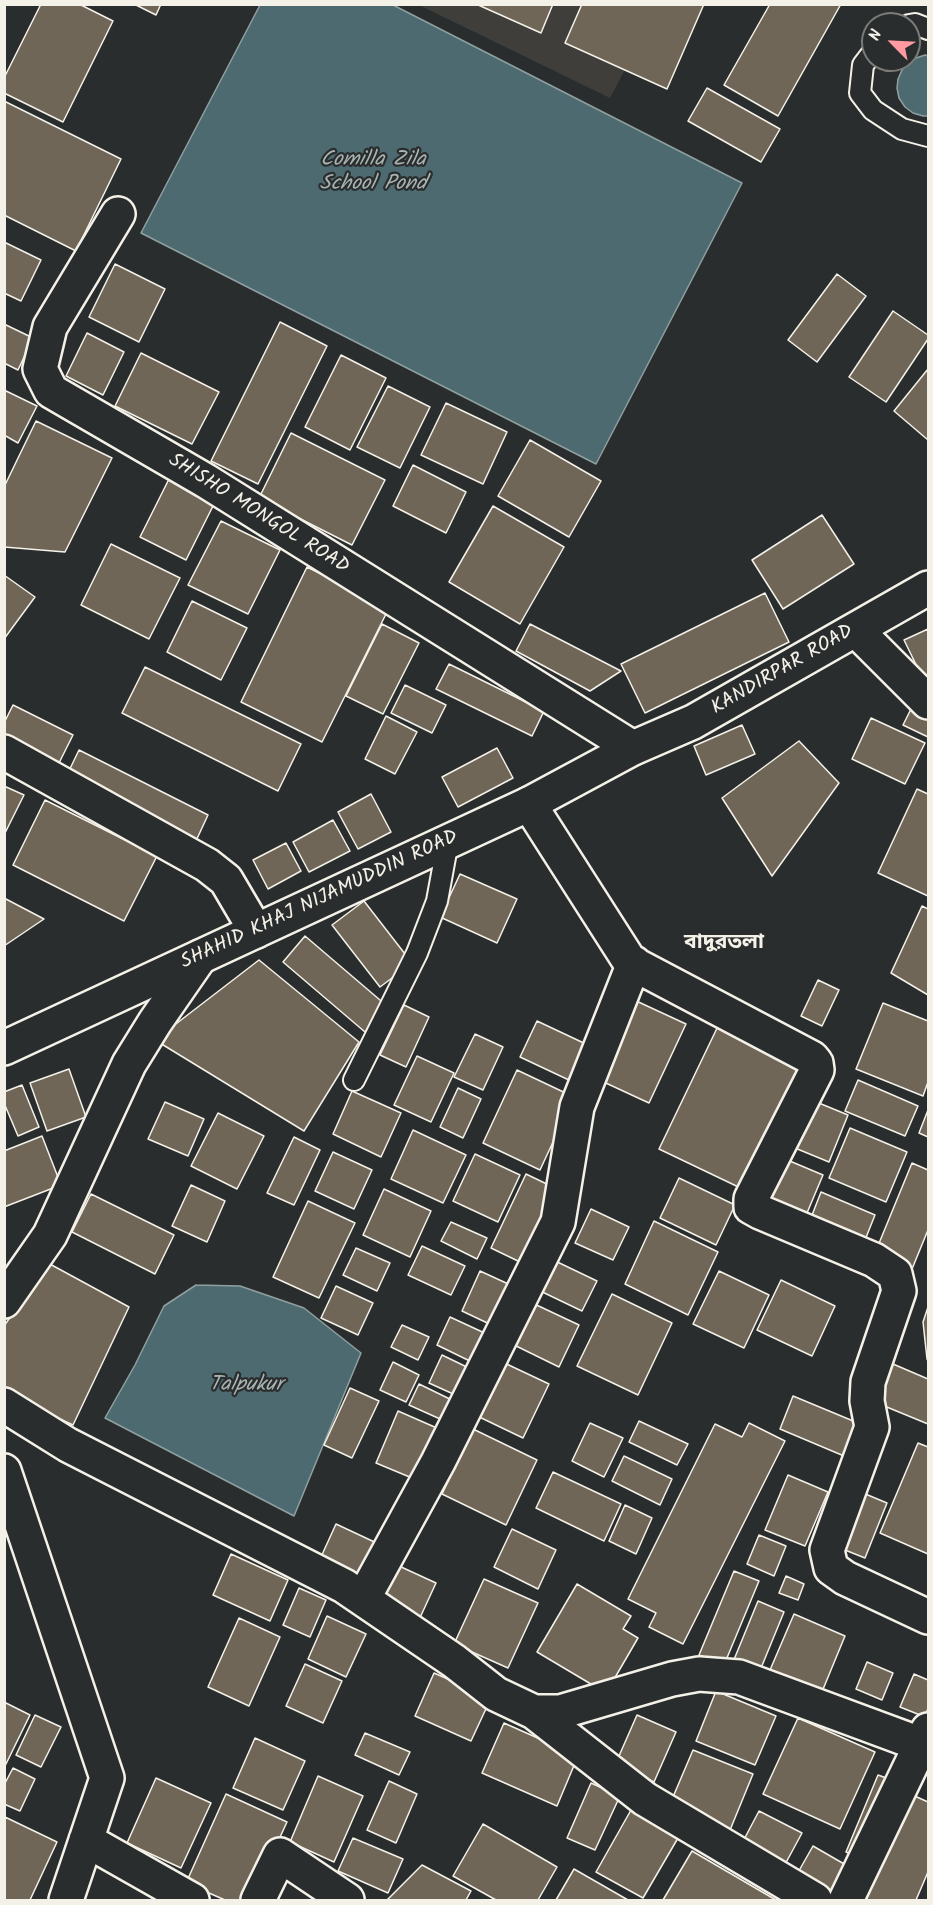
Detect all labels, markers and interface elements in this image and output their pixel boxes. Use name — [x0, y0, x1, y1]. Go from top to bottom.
north arrow — [861, 12, 921, 72]
text: N — [862, 26, 889, 45]
water label: Comilla Zila School Pond — [320, 148, 426, 198]
street label: SHISHO MONGOL ROAD — [163, 450, 353, 580]
street label: KANDIRPAR ROAD — [708, 621, 858, 721]
street label: SHAHID KHAJ NIJAMUDDIN ROAD — [178, 826, 462, 976]
district label: বাদুরতলা — [684, 931, 764, 957]
water label: Talpukur — [209, 1373, 283, 1399]

